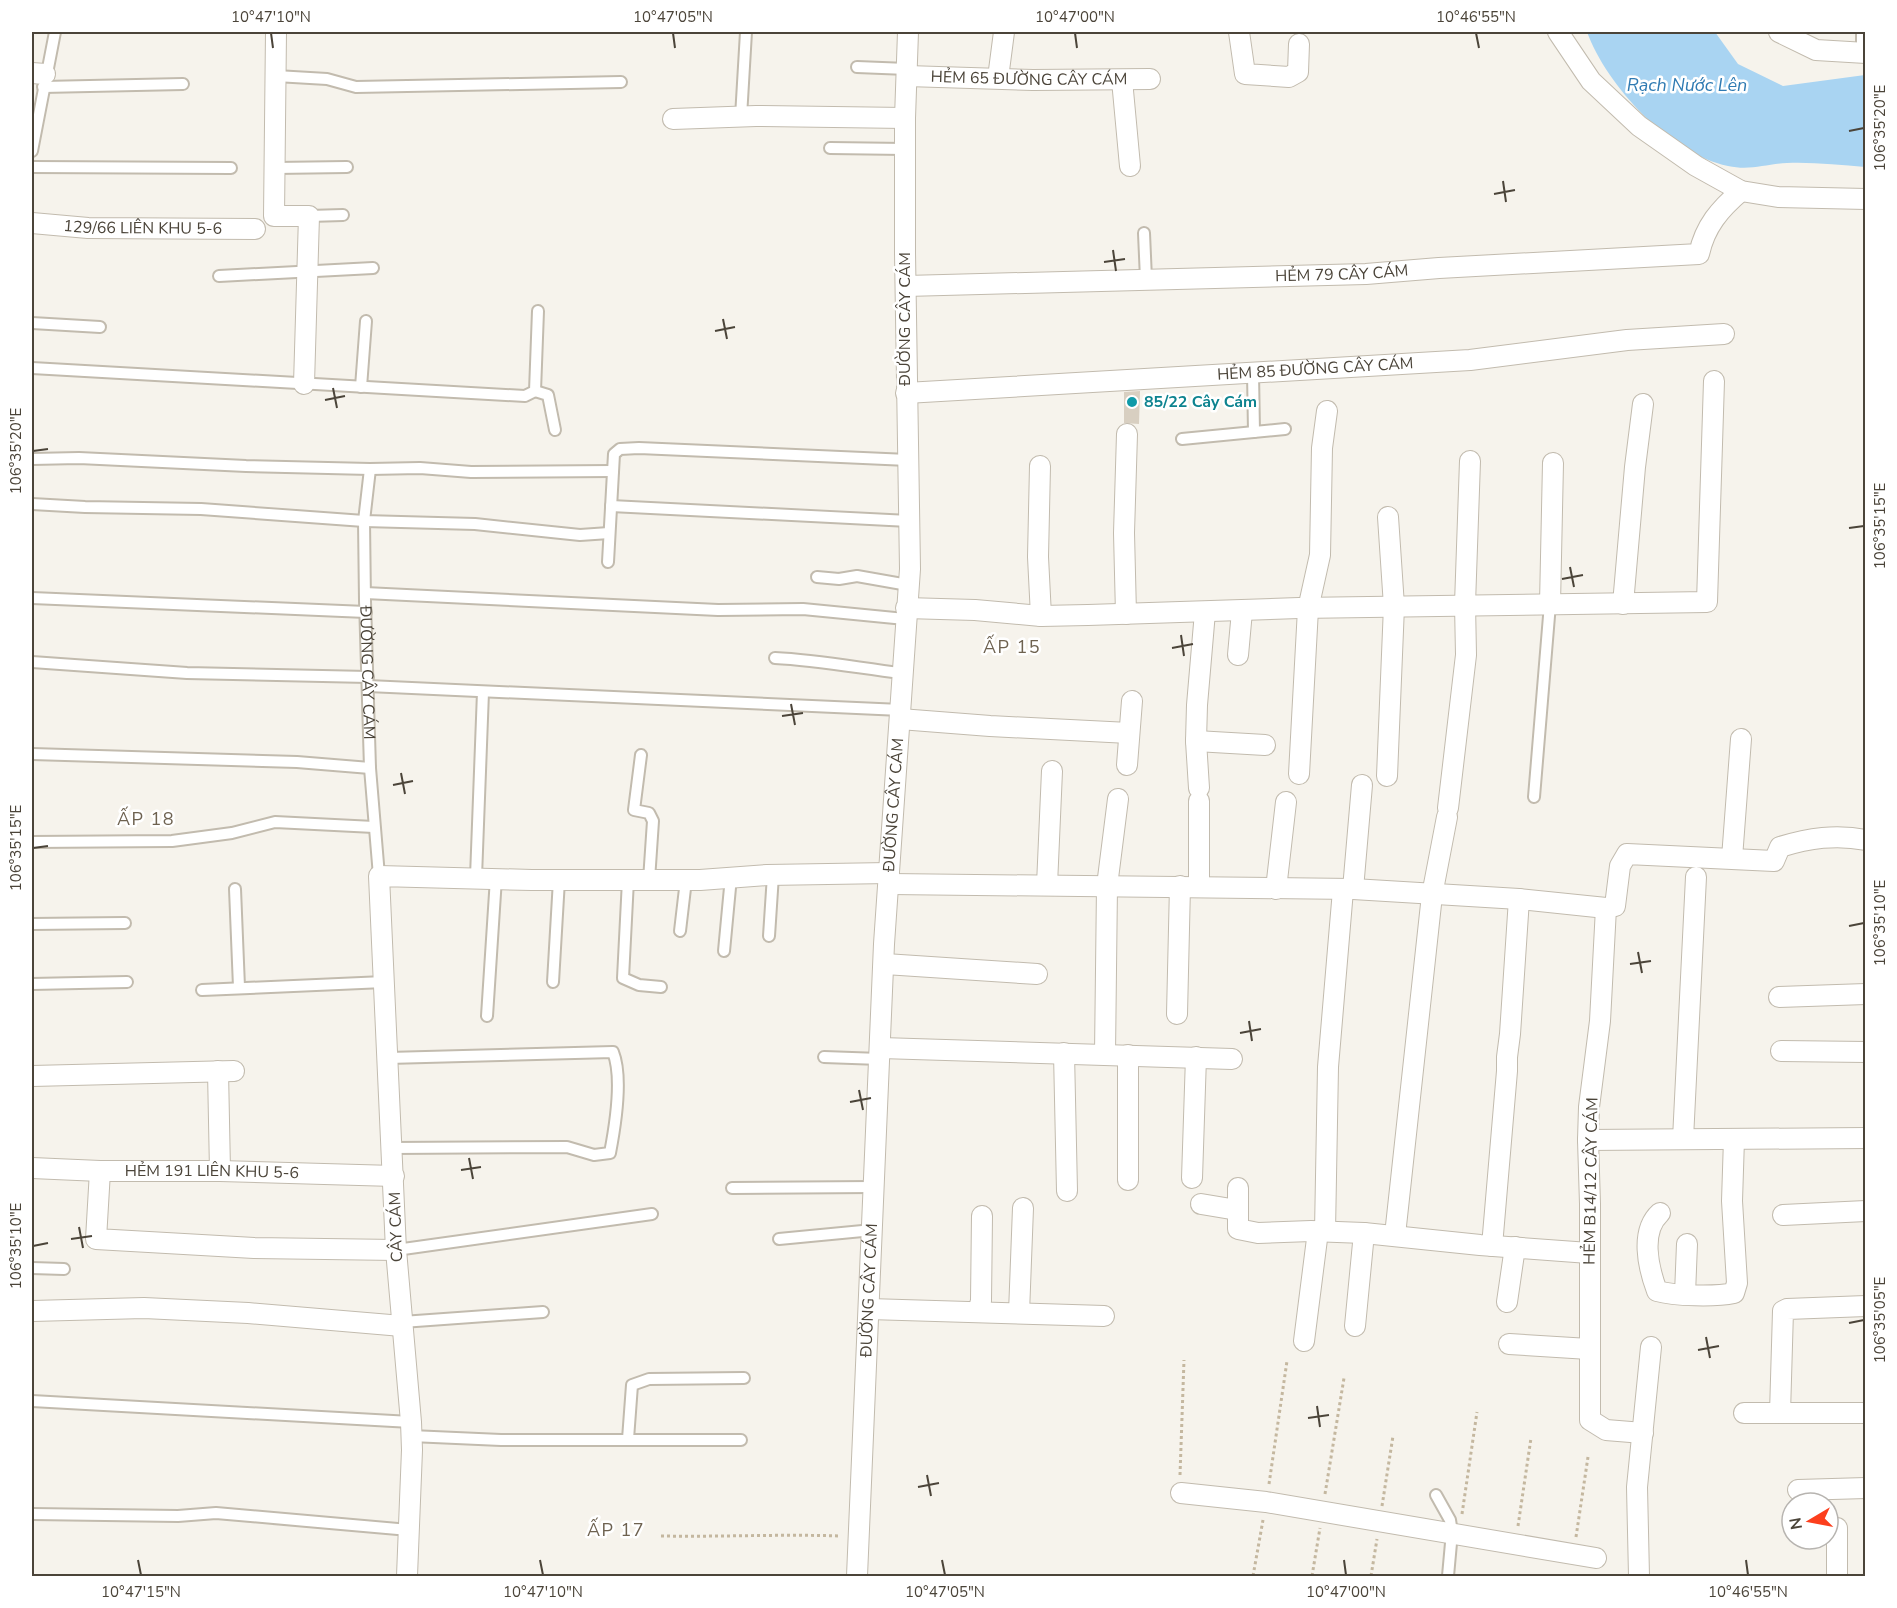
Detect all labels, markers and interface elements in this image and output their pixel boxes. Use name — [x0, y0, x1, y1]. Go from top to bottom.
text: 10°47'10"N — [231, 7, 311, 27]
text: 10°47'05"N — [633, 7, 713, 27]
text: 10°47'00"N — [1035, 7, 1115, 27]
text: 10°46'55"N — [1436, 7, 1516, 27]
street label: HẺM 65 ĐƯỜNG CÂY CÁM — [930, 66, 1127, 91]
water label: Rạch Nước Lên — [1627, 73, 1747, 97]
text: 106°35'20"E — [1870, 85, 1890, 171]
street label: 129/66 LIÊN KHU 5-6 — [62, 215, 222, 240]
street label: ĐƯỜNG CÂY CÁM — [894, 252, 916, 387]
street label: HẺM 79 CÂY CÁM — [1275, 260, 1409, 287]
street label: HẺM 85 ĐƯỜNG CÂY CÁM — [1216, 352, 1414, 386]
place label: 85/22 Cây Cám — [1144, 391, 1257, 413]
marker: 85/22 Cây Cám — [1125, 395, 1139, 409]
text: 106°35'20"E — [6, 408, 26, 494]
text: 106°35'15"E — [1870, 483, 1890, 569]
street label: ĐƯỜNG CÂY CÁM — [354, 604, 380, 740]
district label: ẤP 15 — [983, 634, 1041, 659]
street label: ĐƯỜNG CÂY CÁM — [878, 737, 909, 874]
text: 106°35'15"E — [6, 805, 26, 891]
district label: ẤP 18 — [117, 806, 175, 831]
text: 106°35'10"E — [1870, 880, 1890, 966]
street label: HẺM B14/12 CÂY CÁM — [1579, 1097, 1603, 1265]
street label: HẺM 191 LIÊN KHU 5-6 — [125, 1160, 299, 1184]
street label: CÂY CÁM — [384, 1191, 408, 1263]
text: 106°35'10"E — [6, 1203, 26, 1289]
street label: ĐƯỜNG CÂY CÁM — [855, 1223, 883, 1359]
text: 106°35'05"E — [1870, 1277, 1890, 1363]
north arrow — [1780, 1491, 1840, 1551]
text: N — [1784, 1516, 1808, 1531]
district label: ẤP 17 — [587, 1517, 645, 1542]
text: 10°47'15"N — [101, 1582, 181, 1602]
text: 10°47'10"N — [503, 1582, 583, 1602]
text: 10°47'05"N — [905, 1582, 985, 1602]
text: 10°47'00"N — [1306, 1582, 1386, 1602]
text: 10°46'55"N — [1708, 1582, 1788, 1602]

